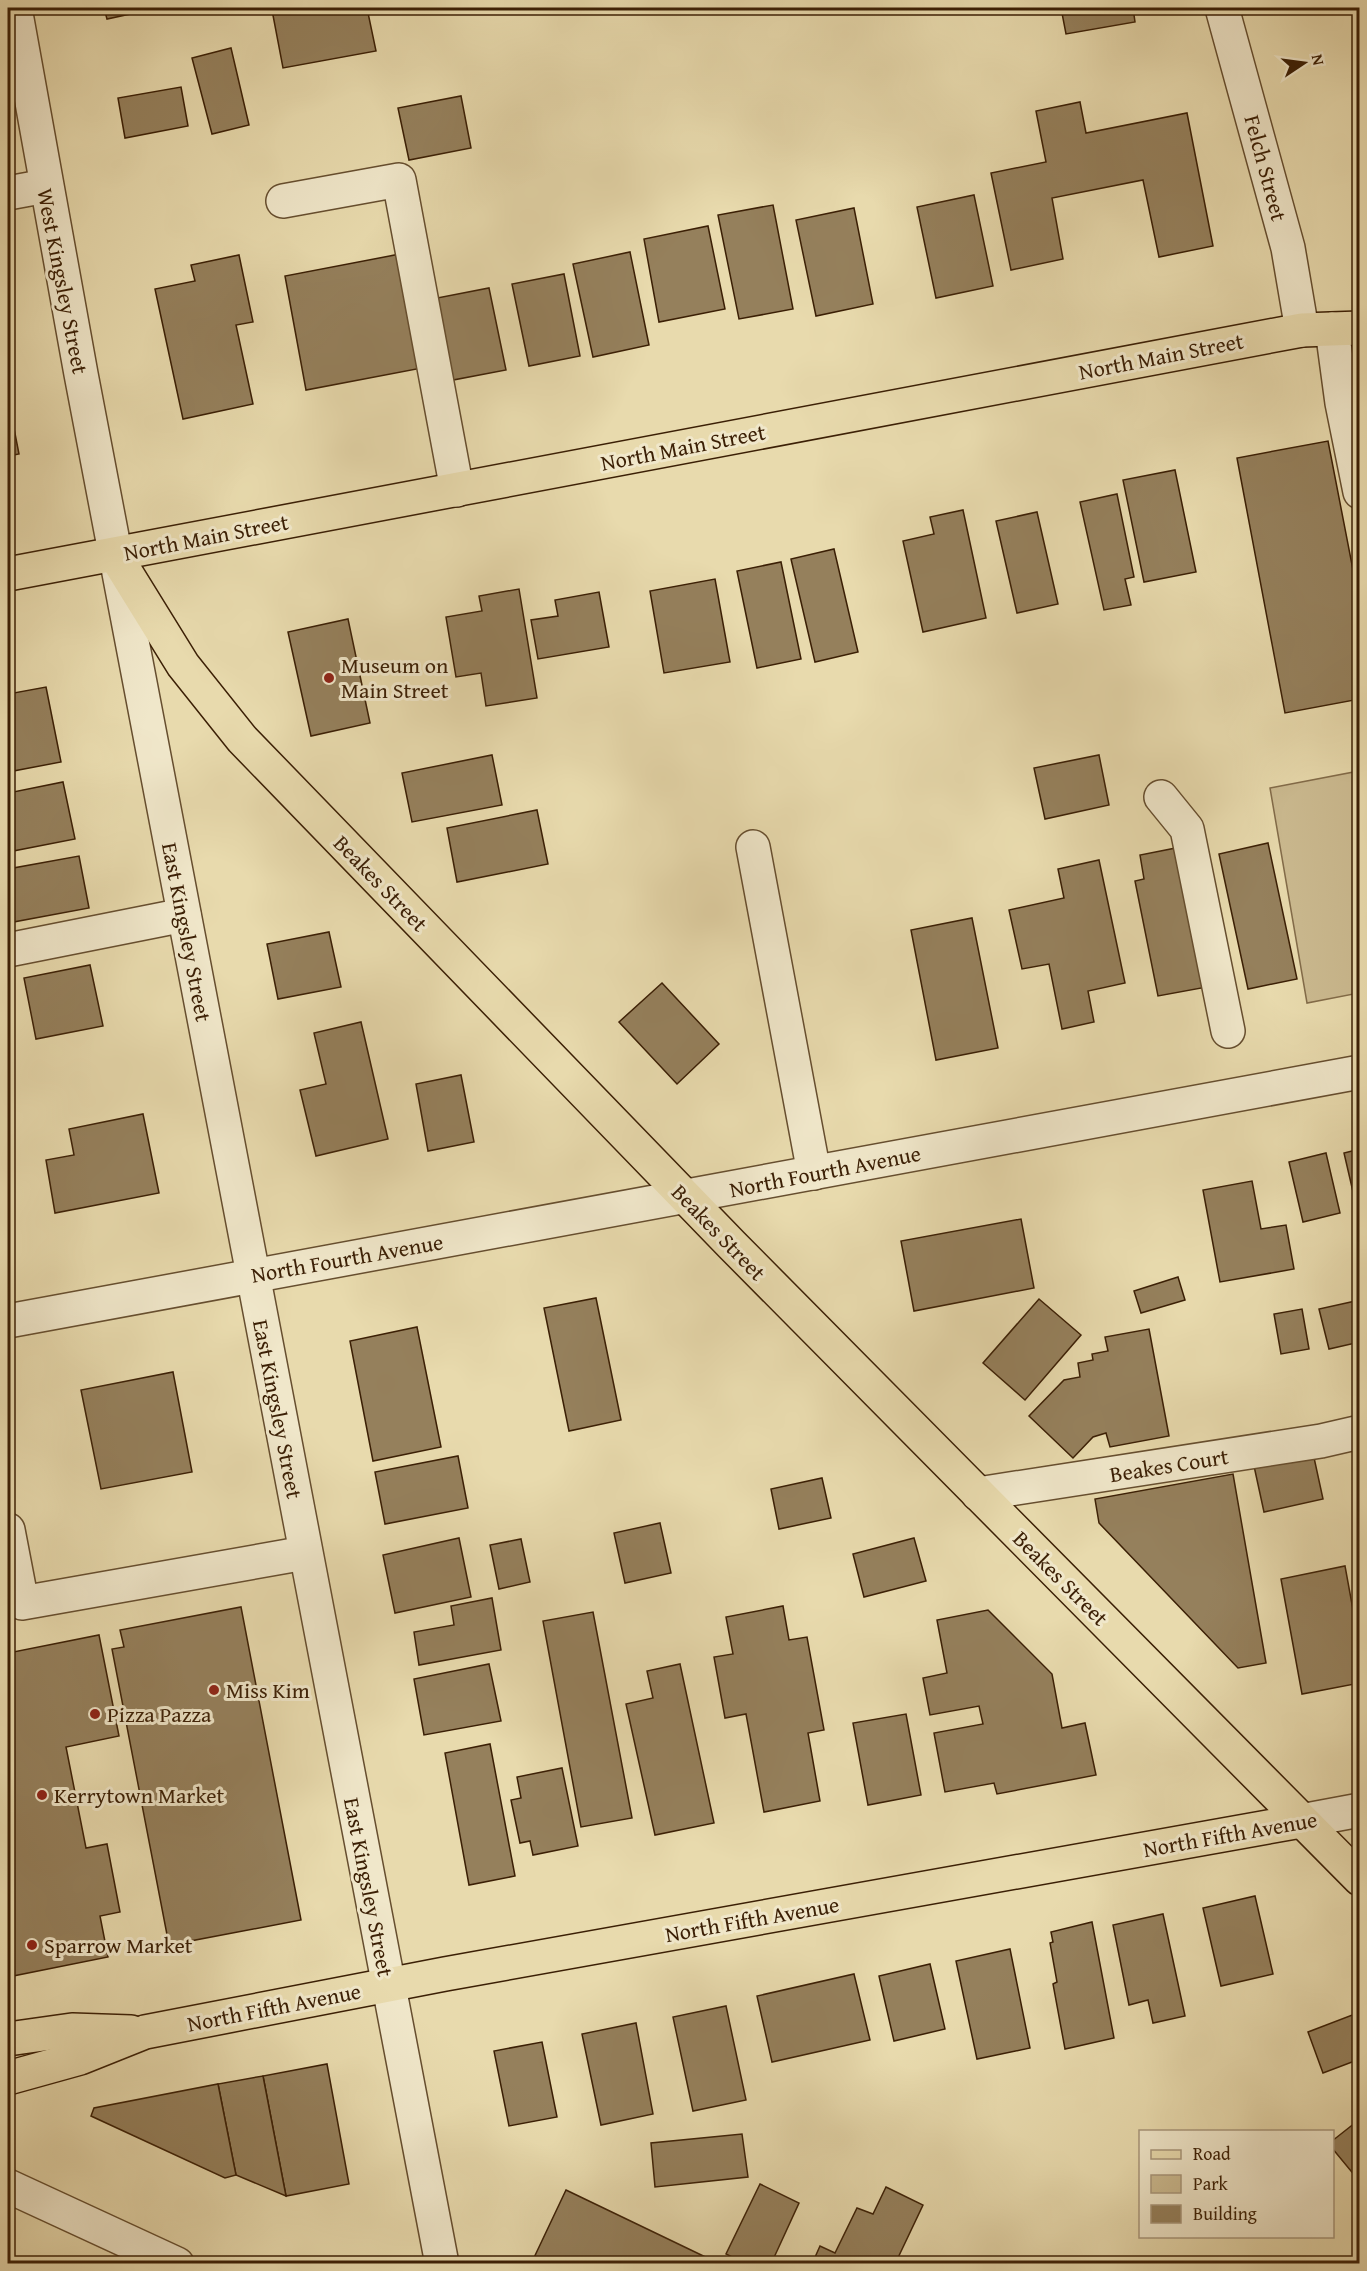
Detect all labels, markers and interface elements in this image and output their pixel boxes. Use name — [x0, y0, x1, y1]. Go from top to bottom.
north arrow — [1274, 33, 1334, 93]
text: N — [1306, 52, 1332, 68]
street label: Felch Street — [1236, 111, 1296, 225]
street label: West Kingsley Street — [29, 185, 97, 377]
street label: North Main Street — [1076, 324, 1246, 388]
street label: North Main Street — [598, 415, 768, 479]
street label: North Main Street — [121, 505, 291, 569]
place label: Museum on Main Street — [341, 649, 449, 706]
marker: Museum on Main Street — [322, 671, 336, 685]
street label: Beakes Street — [327, 827, 436, 939]
street label: East Kingsley Street — [154, 840, 220, 1025]
street label: North Fourth Avenue — [727, 1137, 923, 1205]
street label: Beakes Street — [665, 1176, 774, 1288]
street label: North Fourth Avenue — [249, 1225, 445, 1291]
street label: East Kingsley Street — [245, 1317, 311, 1502]
street label: Beakes Court — [1107, 1440, 1231, 1490]
street label: Beakes Street — [1006, 1523, 1116, 1633]
place label: Miss Kim — [226, 1674, 310, 1706]
marker: Miss Kim — [207, 1683, 221, 1697]
place label: Pizza Pazza — [107, 1698, 212, 1730]
marker: Pizza Pazza — [88, 1707, 102, 1721]
place label: Kerrytown Market — [54, 1779, 224, 1811]
marker: Kerrytown Market — [35, 1788, 49, 1802]
street label: East Kingsley Street — [336, 1795, 402, 1980]
street label: North Fifth Avenue — [1140, 1803, 1320, 1865]
street label: North Fifth Avenue — [662, 1888, 842, 1950]
place label: Sparrow Market — [44, 1929, 193, 1961]
marker: Sparrow Market — [25, 1938, 39, 1952]
street label: North Fifth Avenue — [184, 1974, 364, 2040]
legend — [1139, 2130, 1334, 2238]
text: Road — [1193, 2140, 1231, 2167]
text: Park — [1193, 2170, 1229, 2197]
text: Building — [1193, 2200, 1257, 2227]

